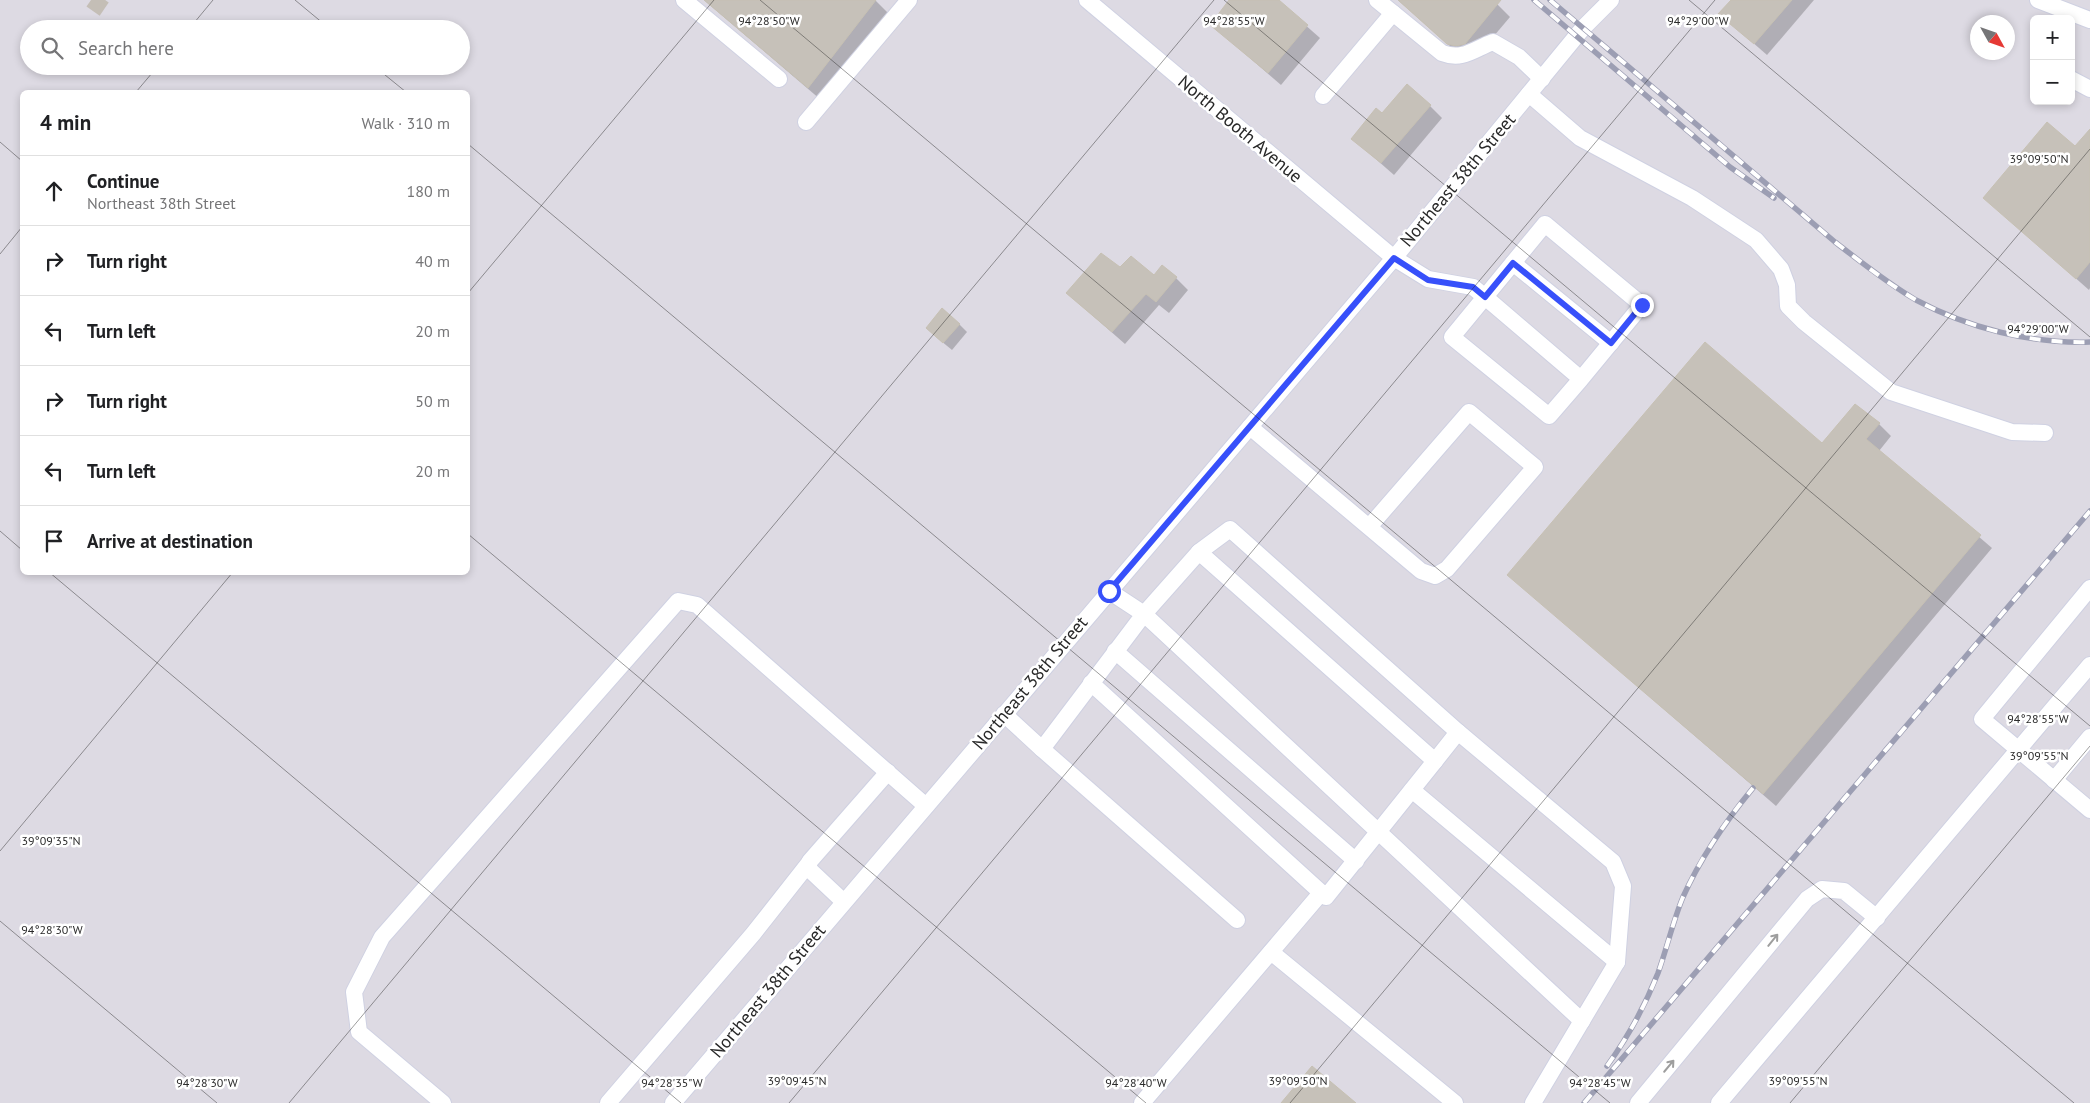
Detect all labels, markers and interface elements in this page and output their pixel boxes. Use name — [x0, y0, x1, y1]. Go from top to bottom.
text: 94°28'50"W — [738, 13, 800, 28]
text: 94°28'55"W — [1203, 13, 1265, 28]
text: 94°29'00"W — [1667, 13, 1729, 28]
north arrow — [1970, 15, 2015, 60]
map controls — [2030, 15, 2075, 105]
button: + — [2030, 15, 2075, 60]
search box — [20, 20, 470, 75]
icon: search — [38, 34, 66, 62]
text: Search here — [78, 36, 174, 60]
button: − — [2030, 60, 2075, 105]
street label: North Booth Avenue — [1173, 70, 1307, 187]
street label: Northeast 38th Street — [1395, 108, 1520, 251]
text: 4 min — [40, 109, 91, 136]
text: Walk · 310 m — [361, 113, 450, 133]
text: 39°09'50"N — [2009, 151, 2069, 166]
text: Continue — [87, 169, 159, 193]
icon: ahead — [40, 177, 68, 205]
text: 180 m — [407, 181, 450, 201]
text: Northeast 38th Street — [87, 193, 236, 213]
icon: right — [40, 247, 68, 275]
text: Turn right — [87, 249, 167, 273]
text: 40 m — [415, 251, 450, 271]
route end — [1631, 294, 1654, 317]
icon: left — [40, 317, 68, 345]
text: Turn left — [87, 319, 156, 343]
text: 20 m — [415, 321, 450, 341]
text: 94°29'00"W — [2007, 321, 2069, 336]
icon: right — [40, 387, 68, 415]
text: Turn right — [87, 389, 167, 413]
text: 50 m — [415, 391, 450, 411]
icon: left — [40, 457, 68, 485]
text: Turn left — [87, 459, 156, 483]
text: 20 m — [415, 461, 450, 481]
icon: arrive — [40, 527, 68, 555]
text: Arrive at destination — [87, 529, 253, 553]
route start — [1098, 580, 1121, 603]
street label: Northeast 38th Street — [967, 611, 1092, 754]
text: 94°28'55"W — [2007, 711, 2069, 726]
text: 39°09'55"N — [2009, 748, 2069, 763]
text: 39°09'35"N — [21, 833, 81, 848]
street label: Northeast 38th Street — [705, 919, 830, 1062]
text: 94°28'30"W — [21, 922, 83, 937]
one-way arrow — [1767, 934, 1778, 947]
one-way arrow — [1664, 1059, 1675, 1072]
text: 39°09'45"N — [767, 1073, 827, 1088]
text: 39°09'50"N — [1268, 1073, 1328, 1088]
text: 39°09'55"N — [1768, 1073, 1828, 1088]
text: 94°28'30"W — [176, 1075, 238, 1090]
text: 94°28'35"W — [641, 1075, 703, 1090]
text: 94°28'40"W — [1105, 1075, 1167, 1090]
text: 94°28'45"W — [1569, 1075, 1631, 1090]

